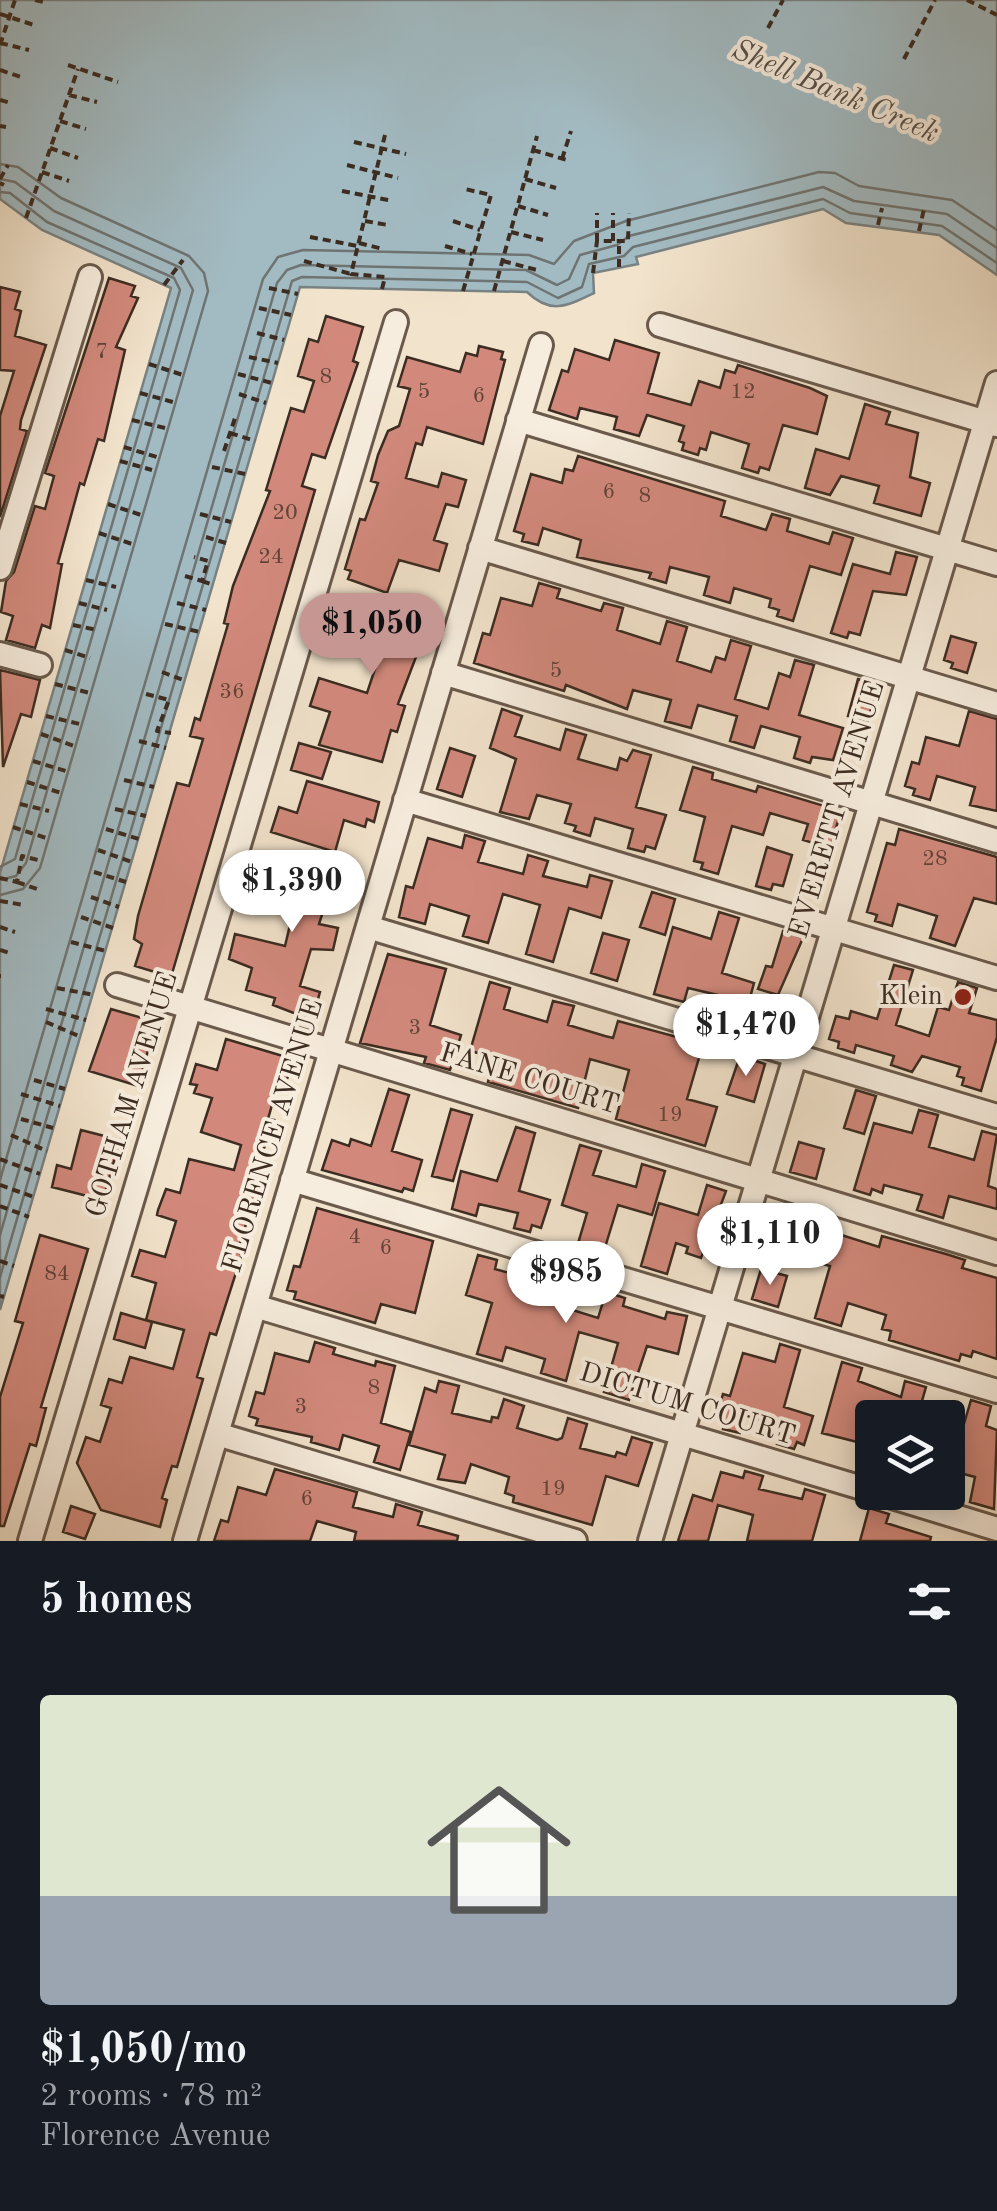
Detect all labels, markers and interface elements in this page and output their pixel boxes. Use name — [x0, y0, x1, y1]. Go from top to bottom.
water label: Shell Bank Creek — [727, 35, 943, 149]
house number: 7 — [96, 341, 108, 363]
house number: 8 — [320, 366, 332, 388]
house number: 5 — [418, 381, 430, 403]
house number: 12 — [730, 381, 756, 403]
house number: 6 — [473, 385, 485, 407]
house number: 6 — [603, 481, 615, 503]
house number: 8 — [639, 485, 651, 507]
house number: 20 — [272, 502, 298, 524]
house number: 24 — [258, 546, 284, 568]
pin: $1,050 — [291, 593, 453, 678]
text: $1,050 — [321, 609, 423, 641]
house number: 5 — [550, 660, 562, 682]
street label: EVERETT AVENUE — [785, 678, 891, 942]
house number: 36 — [219, 681, 245, 703]
house number: 28 — [922, 848, 948, 870]
pin: $1,390 — [211, 850, 373, 935]
text: $1,390 — [241, 866, 343, 898]
street label: GOTHAM AVENUE — [82, 969, 184, 1221]
place label: Klein — [879, 983, 943, 1011]
marker: Klein — [952, 986, 974, 1008]
pin: $1,470 — [665, 994, 827, 1079]
street label: FLORENCE AVENUE — [219, 996, 329, 1276]
text: $1,470 — [695, 1010, 797, 1042]
house number: 3 — [409, 1017, 421, 1039]
street label: FANE COURT — [436, 1039, 622, 1121]
house number: 19 — [657, 1104, 683, 1126]
pin: $1,110 — [689, 1203, 851, 1288]
text: $1,110 — [719, 1219, 821, 1251]
house number: 4 — [349, 1226, 361, 1248]
house number: 6 — [380, 1237, 392, 1259]
pin: $985 — [507, 1241, 625, 1326]
text: $985 — [529, 1257, 603, 1289]
house number: 84 — [44, 1263, 70, 1285]
street label: DICTUM COURT — [576, 1359, 798, 1451]
house number: 8 — [368, 1377, 380, 1399]
house number: 3 — [295, 1396, 307, 1418]
map controls — [855, 1400, 965, 1510]
button: layers — [855, 1400, 965, 1510]
house number: 19 — [540, 1478, 566, 1500]
house number: 6 — [301, 1488, 313, 1510]
icon: filters — [902, 1574, 957, 1629]
text: 5 homes — [40, 1580, 192, 1622]
icon: home — [409, 1760, 589, 1940]
text: $1,050/mo — [40, 2030, 247, 2072]
text: 2 rooms · 78 m² — [40, 2081, 262, 2113]
text: Florence Avenue — [40, 2121, 271, 2153]

